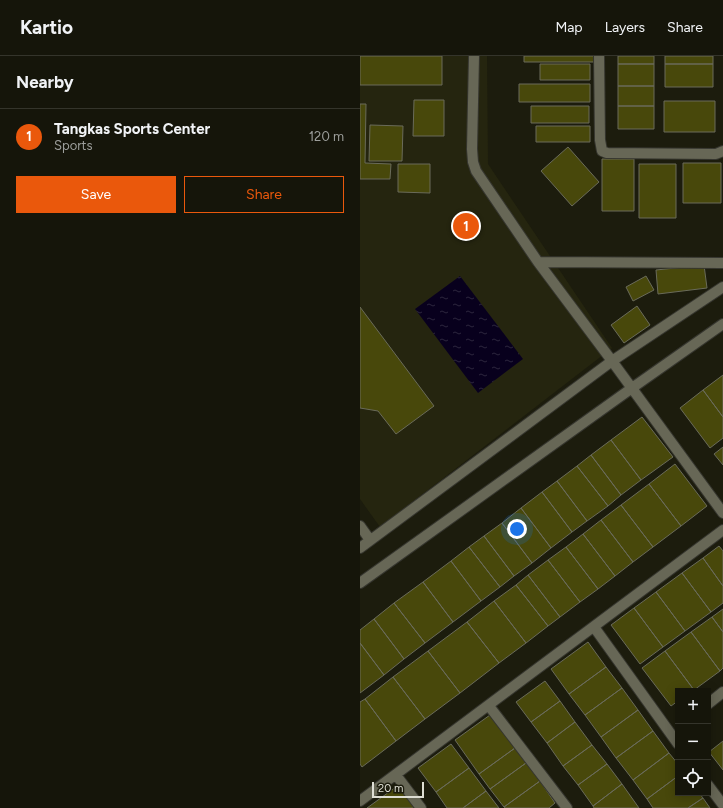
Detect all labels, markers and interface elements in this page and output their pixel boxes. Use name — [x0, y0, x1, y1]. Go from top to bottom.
text: Kartio — [20, 16, 73, 39]
text: Map — [555, 19, 583, 36]
text: Layers — [605, 19, 645, 36]
text: Share — [667, 19, 703, 36]
text: Nearby — [16, 72, 74, 92]
text: Tangkas Sports Center — [54, 120, 210, 138]
text: 1 — [26, 129, 32, 144]
text: 120 m — [309, 129, 344, 144]
text: Sports — [54, 138, 93, 153]
button: Save — [16, 176, 176, 213]
button: Share — [184, 176, 344, 213]
pin: 1 — [453, 211, 479, 241]
your location — [507, 519, 527, 539]
map controls — [675, 688, 711, 796]
button: + — [675, 688, 711, 724]
button: − — [675, 724, 711, 760]
button: locate — [675, 760, 711, 796]
scale bar — [372, 780, 424, 799]
text: 20 m — [378, 782, 403, 795]

